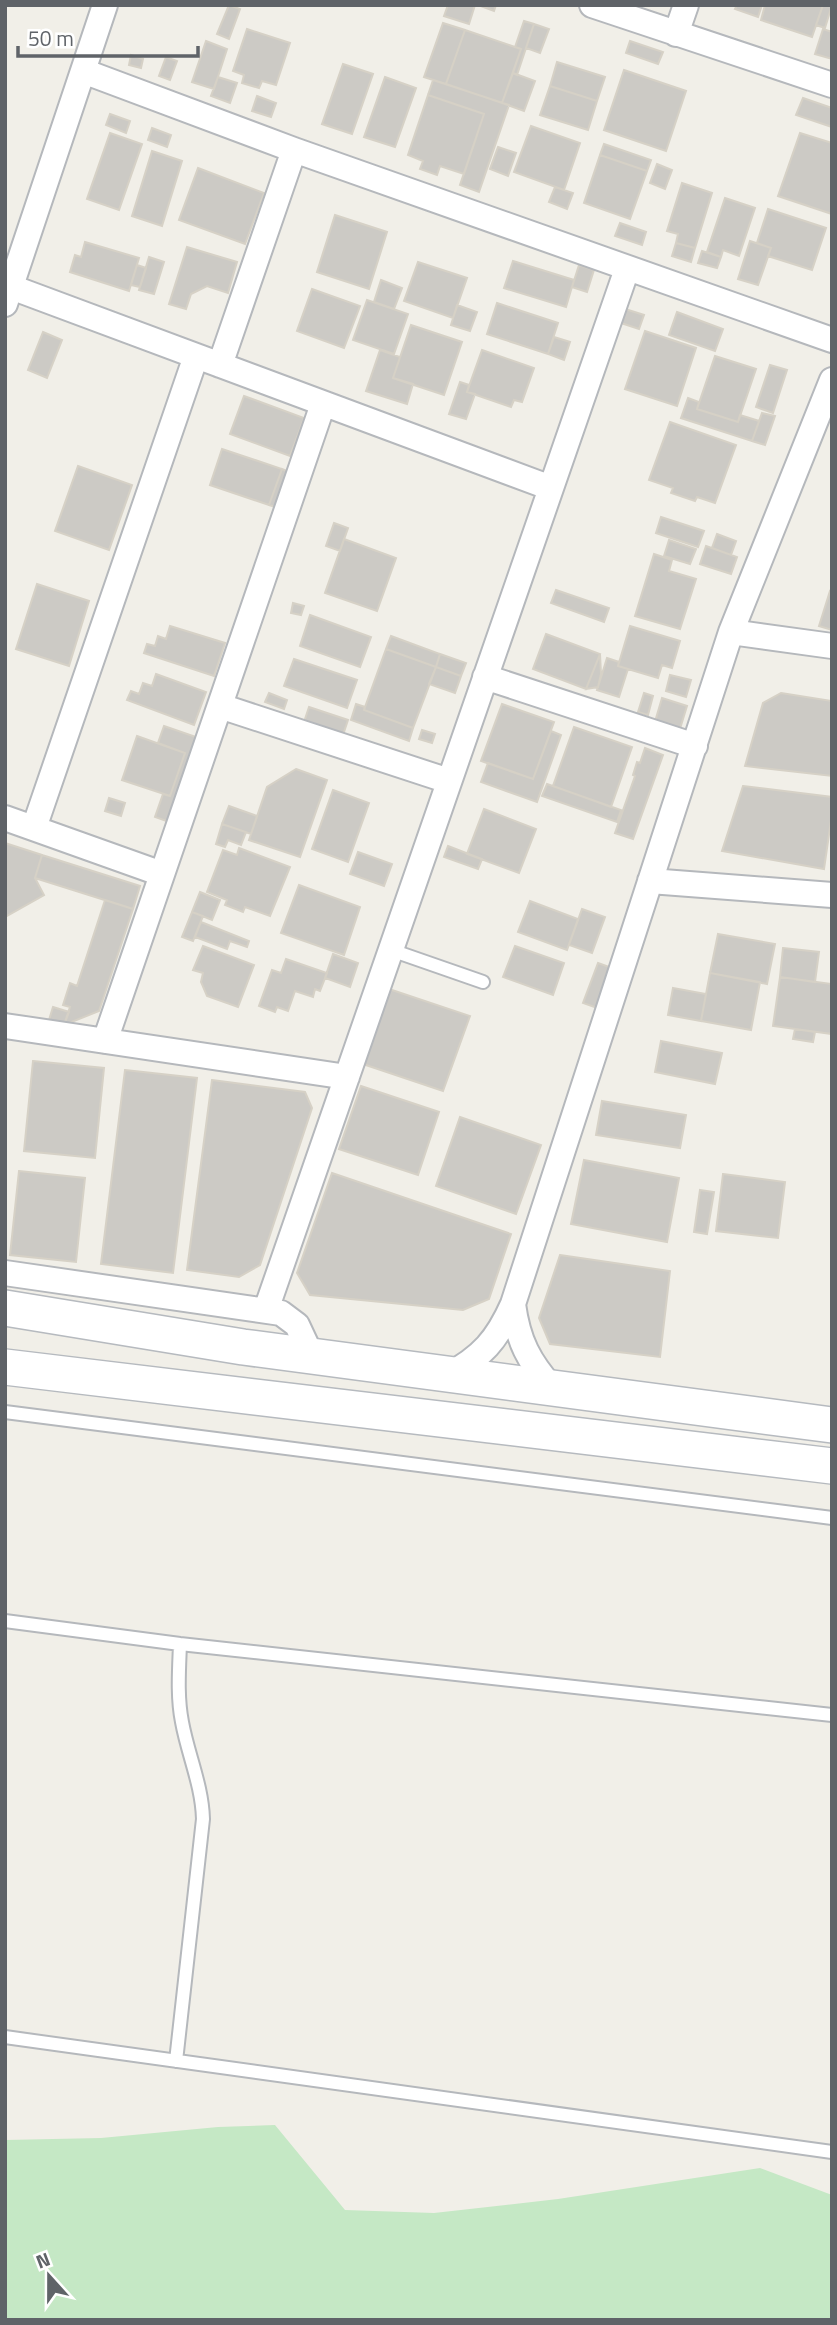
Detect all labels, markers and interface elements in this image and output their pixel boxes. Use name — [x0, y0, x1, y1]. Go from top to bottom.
scale bar — [18, 14, 198, 58]
text: 50 m — [28, 22, 74, 54]
north arrow — [14, 2241, 84, 2311]
text: N — [31, 2244, 54, 2276]

